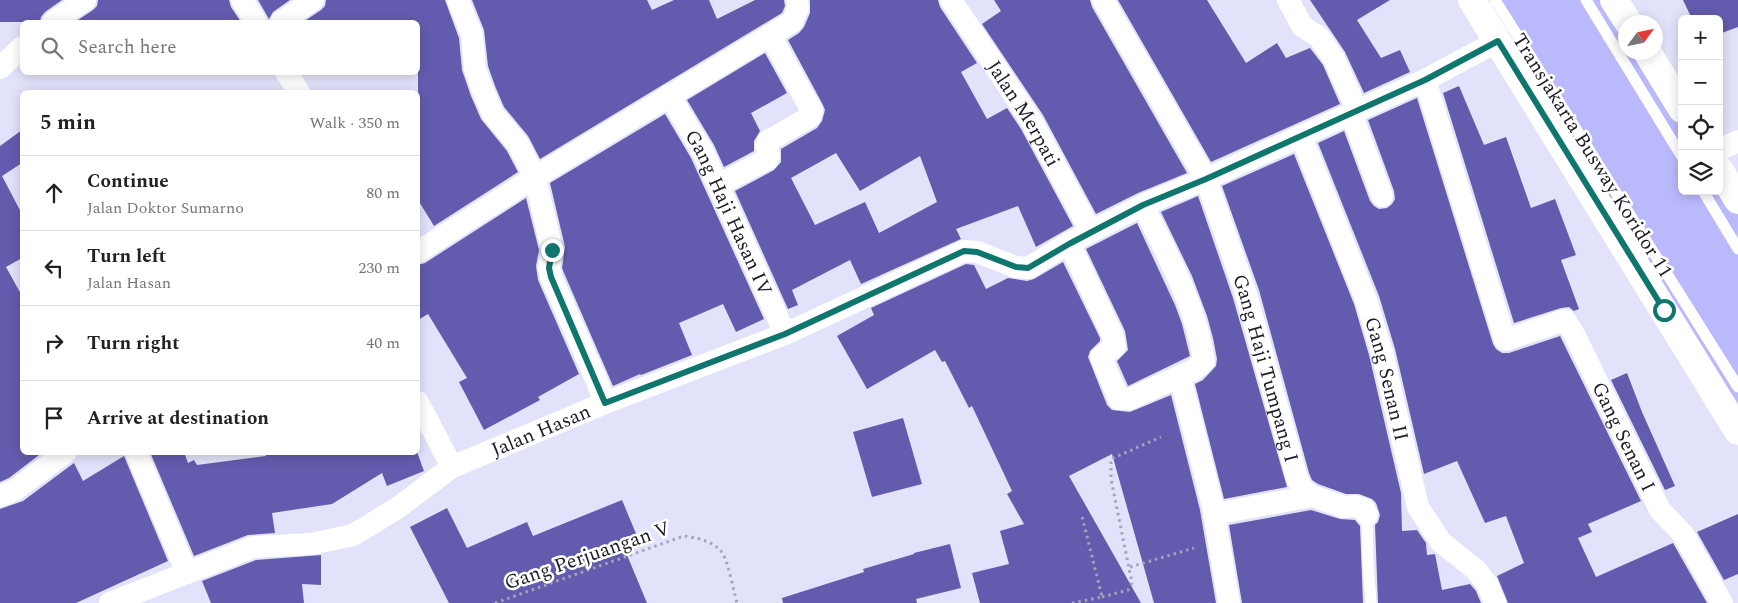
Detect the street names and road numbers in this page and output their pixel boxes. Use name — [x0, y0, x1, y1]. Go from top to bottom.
street label: Transjakarta Busway Koridor 11 — [1504, 27, 1680, 284]
street label: Jalan Merpati — [979, 54, 1067, 173]
street label: Gang Haji Hasan IV — [677, 124, 780, 301]
street label: Gang Haji Tumpang I — [1224, 270, 1306, 466]
street label: Gang Senan II — [1356, 313, 1416, 444]
street label: Gang Senan I — [1584, 377, 1663, 497]
street label: Jalan Hasan — [487, 397, 595, 465]
street label: Gang Perjuangan V — [500, 513, 674, 598]

